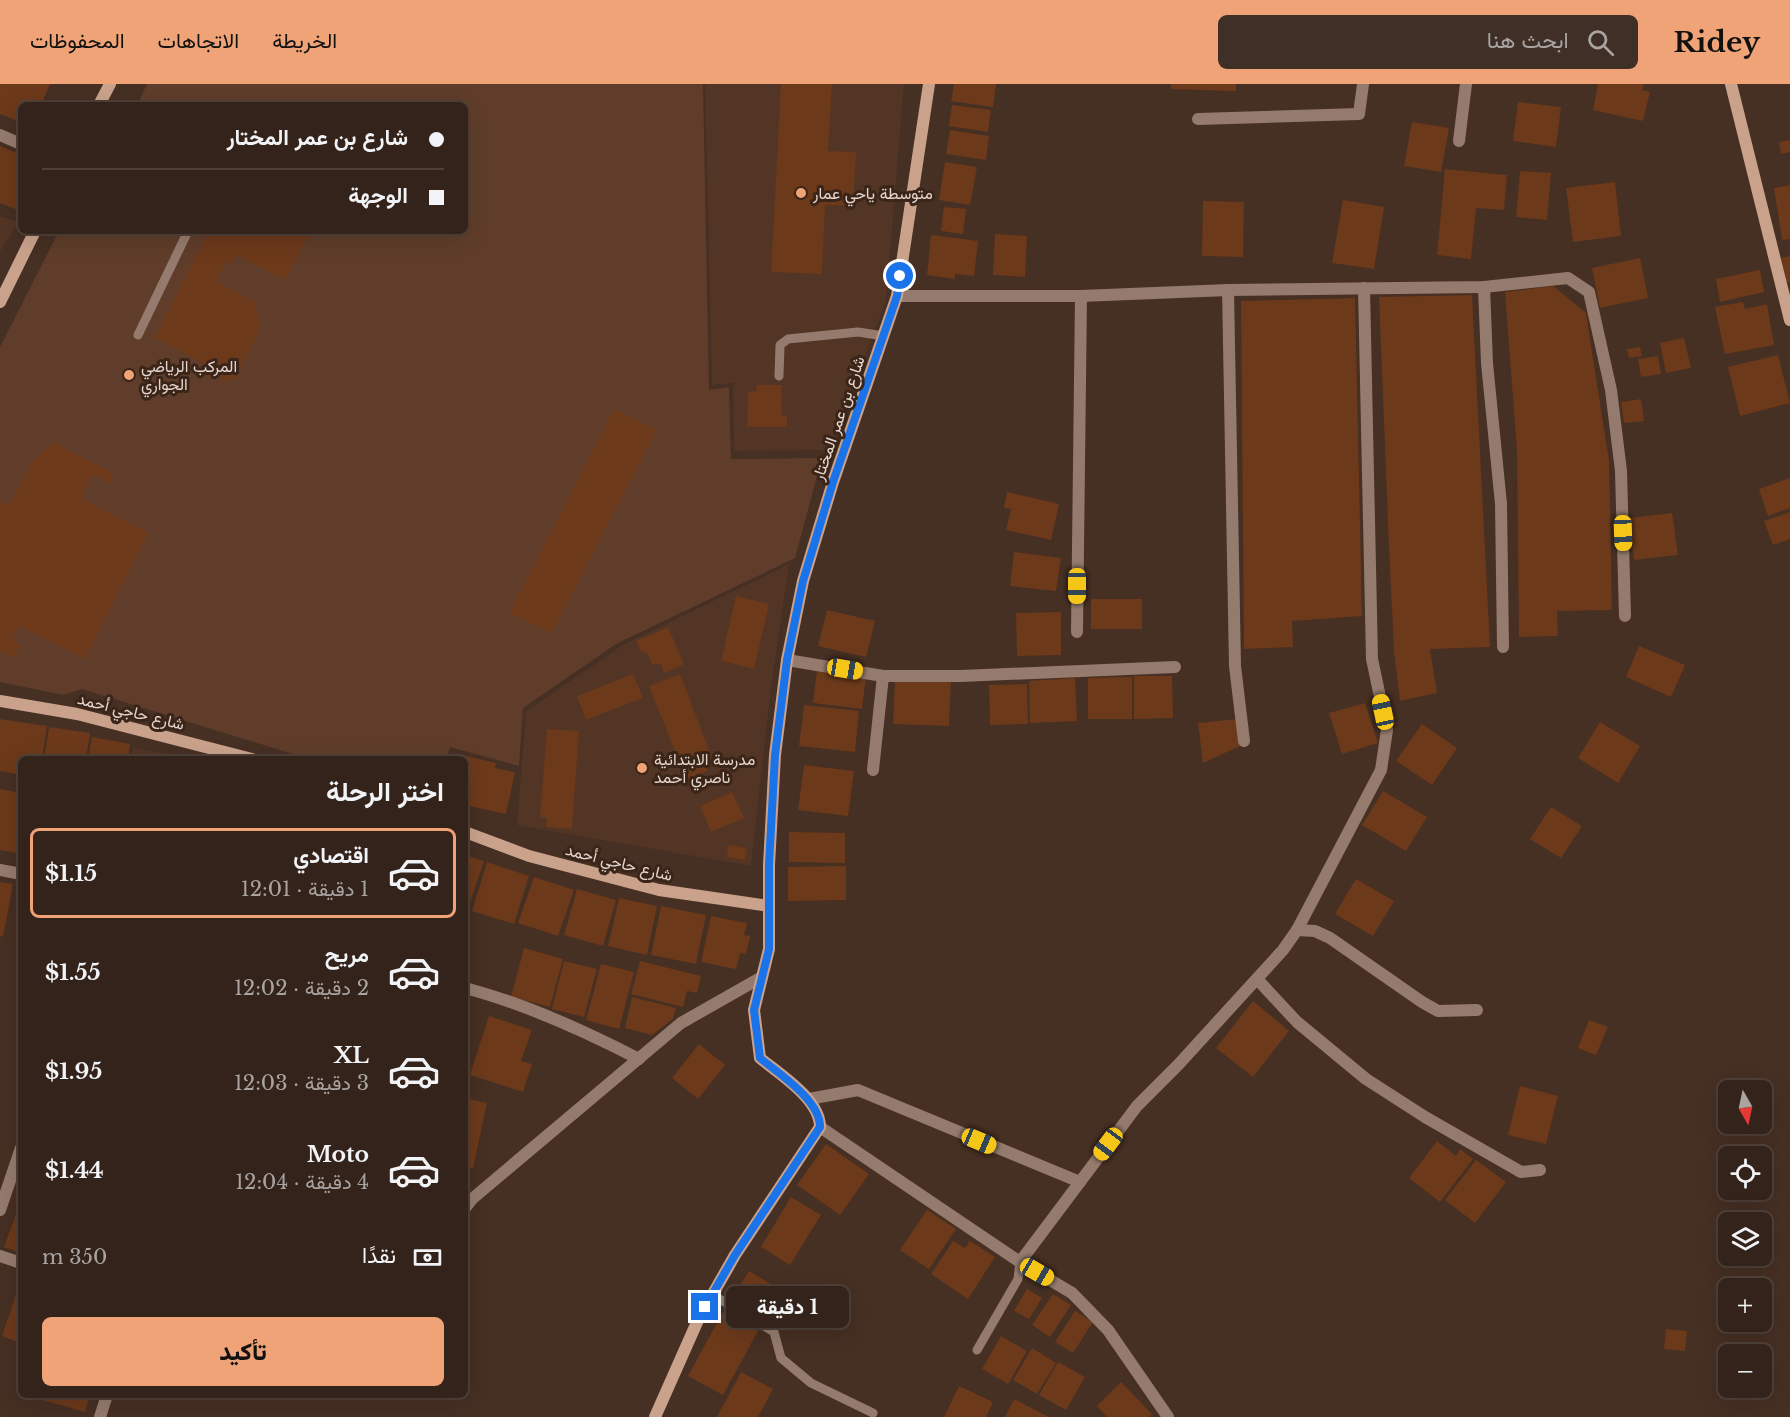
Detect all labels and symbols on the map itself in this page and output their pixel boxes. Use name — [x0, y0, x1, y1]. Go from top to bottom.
place label: متوسطة ياحي عمار — [812, 183, 933, 207]
marker: متوسطة ياحي عمار — [794, 186, 808, 200]
route start — [886, 262, 913, 289]
street label: شارع بن عمر المختار — [807, 353, 871, 484]
place label: المركب الرياضي الجواري — [141, 356, 237, 398]
marker: المركب الرياضي الجواري — [122, 368, 136, 382]
car — [1613, 515, 1633, 551]
car — [1068, 568, 1086, 604]
car — [826, 657, 864, 681]
street label: شارع حاجي أحمد — [74, 688, 187, 738]
car — [1370, 693, 1396, 731]
place label: مدرسة الابتدائية ناصري أحمد — [654, 749, 755, 791]
marker: مدرسة الابتدائية ناصري أحمد — [635, 761, 649, 775]
street label: شارع حاجي أحمد — [562, 839, 675, 889]
north arrow — [1718, 1080, 1772, 1134]
car — [1090, 1124, 1126, 1164]
car — [959, 1126, 999, 1156]
car — [1017, 1255, 1057, 1289]
callout: 1 دقيقة — [726, 1286, 849, 1328]
route end — [691, 1293, 718, 1320]

